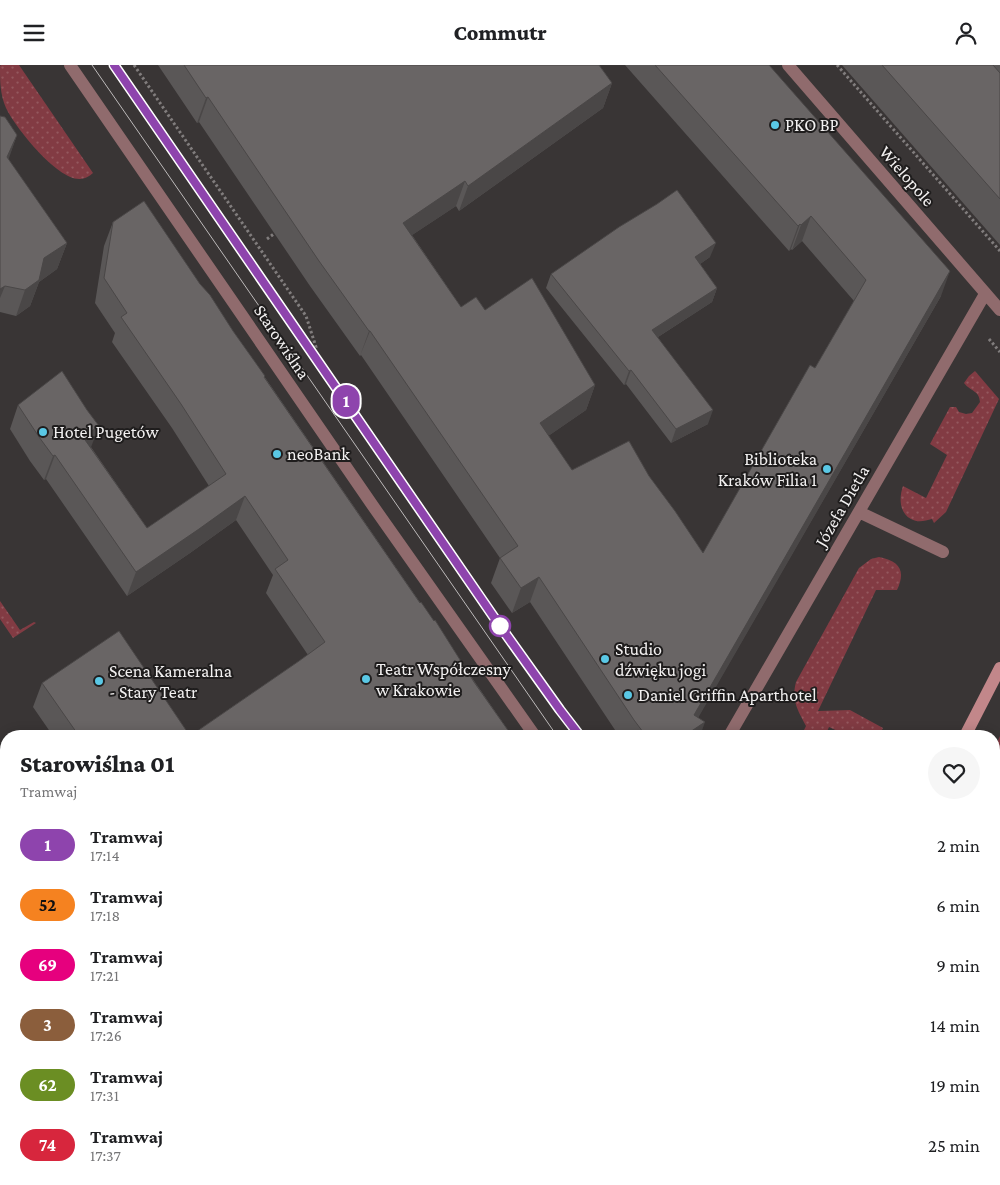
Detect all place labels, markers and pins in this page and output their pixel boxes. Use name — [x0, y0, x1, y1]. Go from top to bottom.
place label: PKO BP — [785, 115, 839, 135]
marker: PKO BP — [769, 119, 781, 131]
place label: Hotel Pugetów — [53, 422, 159, 442]
marker: Hotel Pugetów — [37, 426, 49, 438]
place label: neoBank — [287, 444, 350, 464]
marker: neoBank — [271, 448, 283, 460]
place label: Biblioteka Kraków Filia 1 — [718, 449, 817, 490]
marker: Biblioteka Kraków Filia 1 — [821, 463, 833, 475]
unlabelled marker — [489, 615, 511, 637]
place label: Studio dźwięku jogi — [615, 639, 706, 681]
marker: Studio dźwięku jogi — [599, 653, 611, 665]
place label: Teatr Współczesny w Krakowie — [376, 659, 512, 700]
place label: Scena Kameralna - Stary Teatr — [109, 661, 232, 702]
marker: Teatr Współczesny w Krakowie — [360, 673, 372, 685]
marker: Scena Kameralna - Stary Teatr — [93, 675, 105, 687]
place label: Daniel Griffin Aparthotel — [638, 685, 817, 705]
marker: Daniel Griffin Aparthotel — [622, 689, 634, 701]

